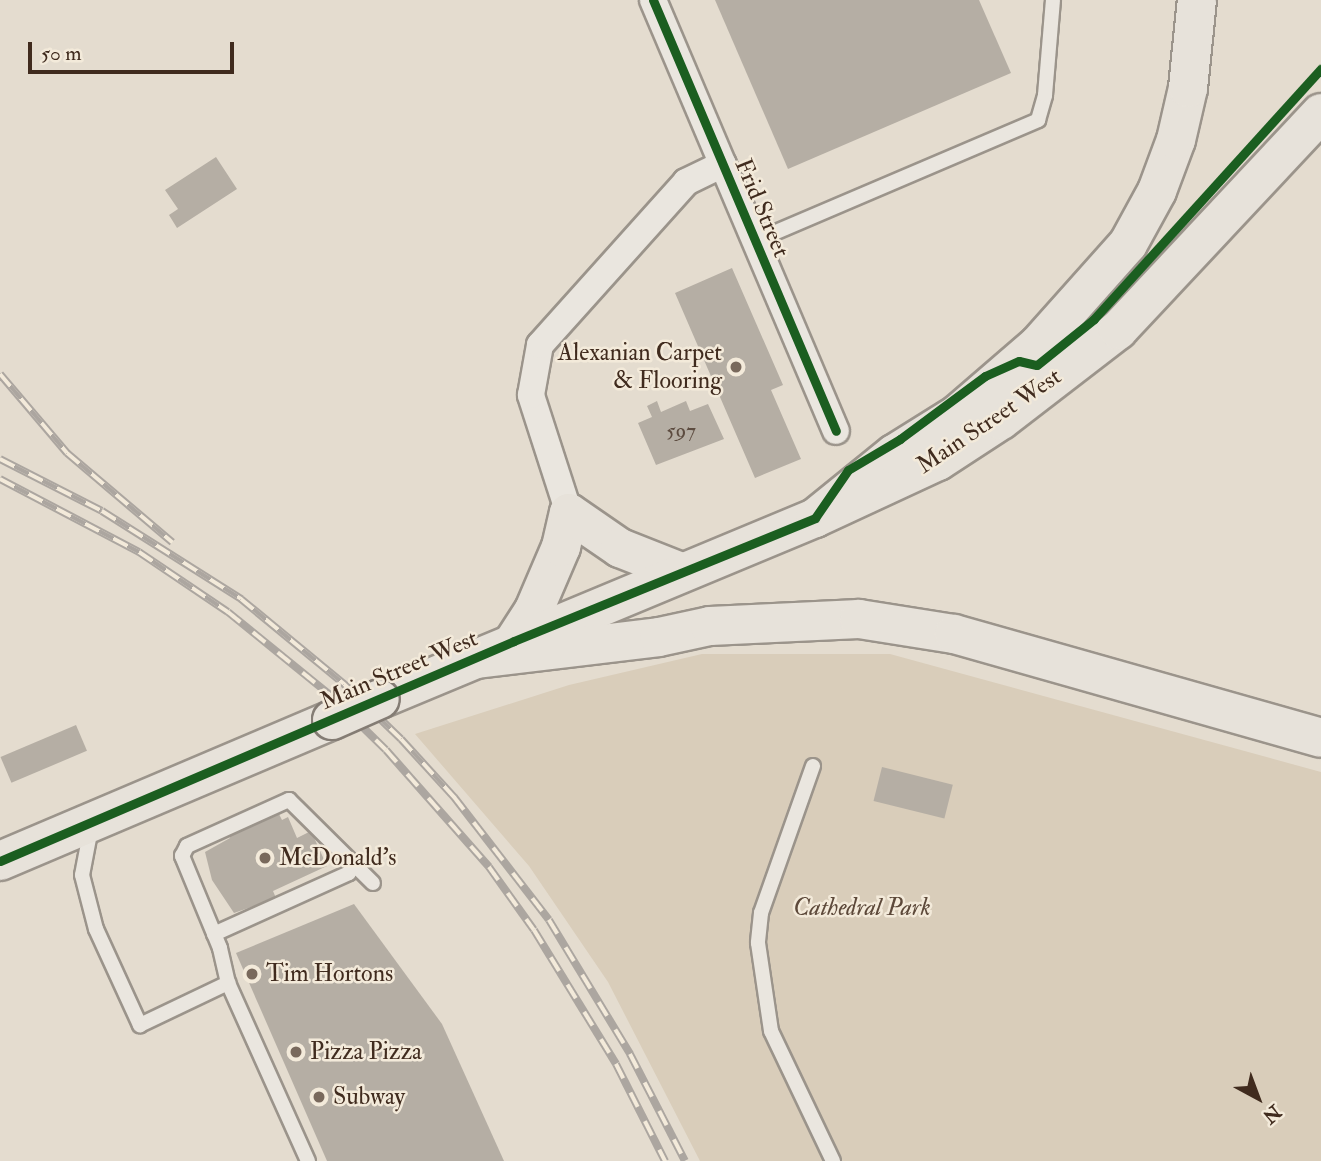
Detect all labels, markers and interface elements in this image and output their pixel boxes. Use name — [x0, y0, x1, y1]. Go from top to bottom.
scale bar — [32, 28, 238, 72]
text: 50 m — [41, 40, 82, 67]
street label: Frid Street — [728, 154, 796, 262]
place label: Alexanian Carpet & Flooring — [558, 339, 722, 395]
marker: Alexanian Carpet & Flooring — [728, 359, 744, 375]
street label: Main Street West — [911, 362, 1067, 480]
house number: 597 — [666, 418, 696, 444]
street label: Main Street West — [316, 624, 482, 716]
place label: McDonald's — [279, 844, 397, 872]
marker: McDonald's — [257, 850, 273, 866]
park label: Cathedral Park — [793, 894, 931, 922]
place label: Tim Hortons — [266, 960, 393, 988]
marker: Tim Hortons — [244, 966, 260, 982]
place label: Pizza Pizza — [310, 1038, 422, 1066]
marker: Pizza Pizza — [288, 1044, 304, 1060]
north arrow — [1223, 1063, 1293, 1133]
place label: Subway — [333, 1083, 405, 1111]
marker: Subway — [311, 1089, 327, 1105]
text: N — [1257, 1099, 1286, 1128]

